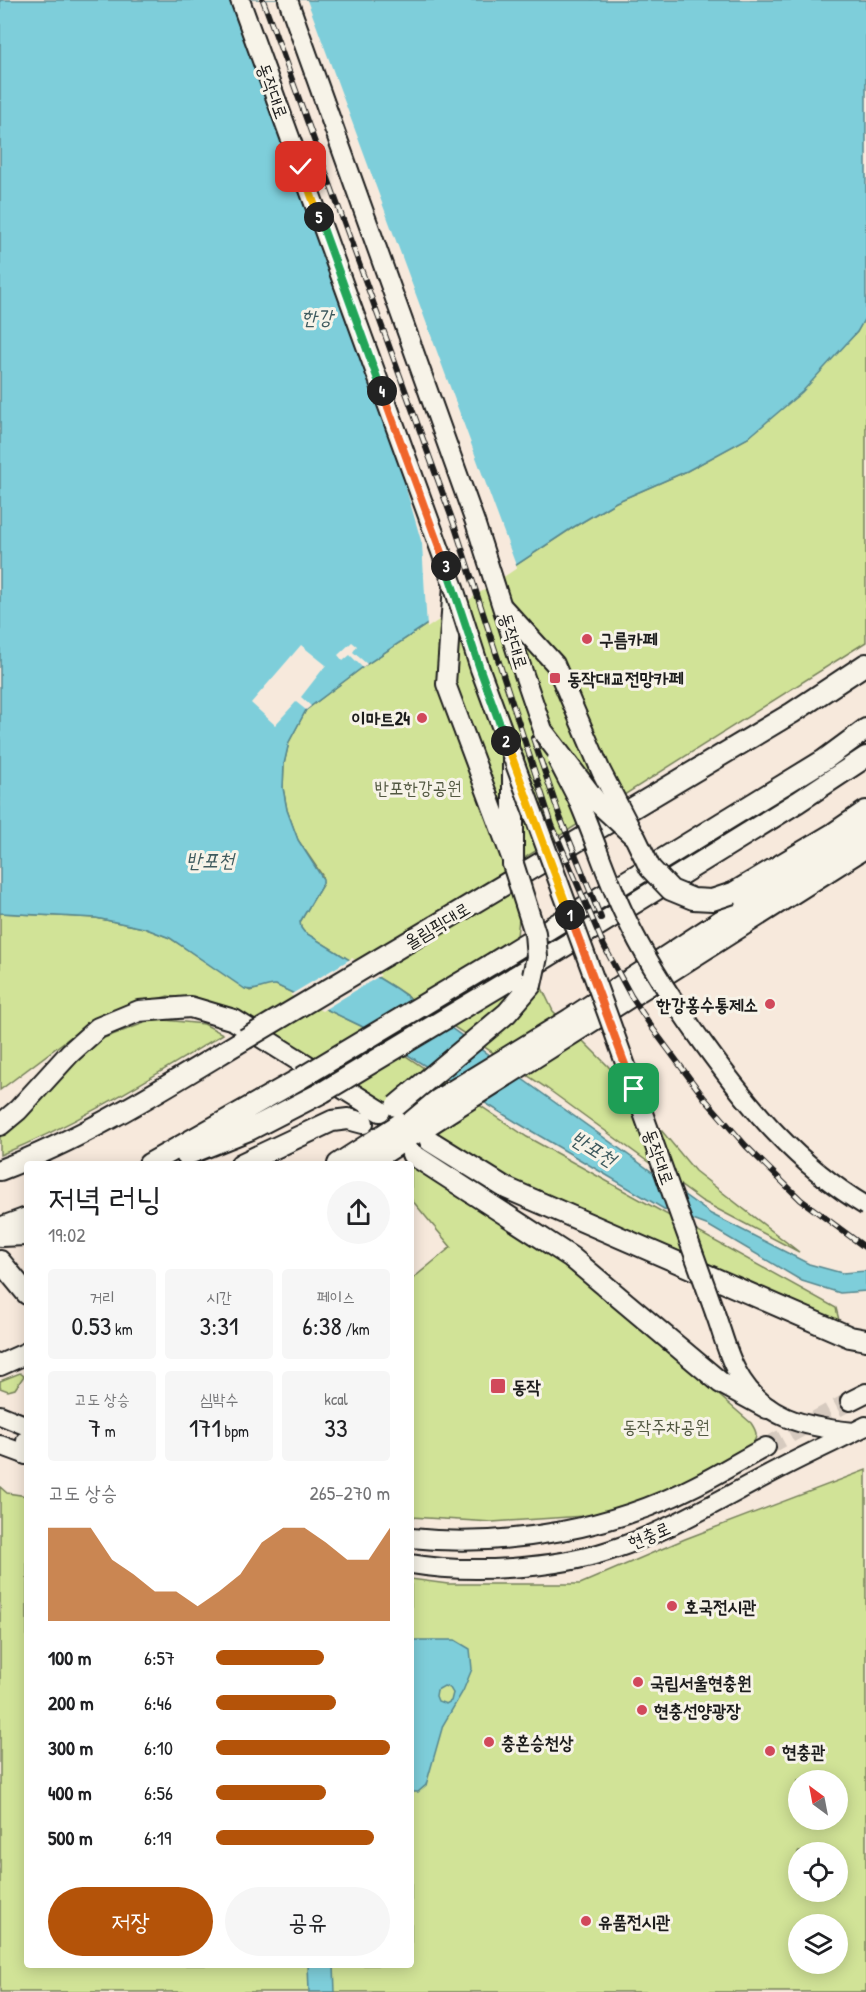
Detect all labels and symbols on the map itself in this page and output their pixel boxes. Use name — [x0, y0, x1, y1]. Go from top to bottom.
street label: 동작대로 — [251, 60, 295, 122]
pin — [275, 141, 326, 192]
pin: 5 — [304, 202, 334, 232]
water label: 한강 — [301, 303, 336, 330]
pin: 4 — [367, 376, 397, 406]
pin: 3 — [431, 551, 461, 581]
street label: 동작대로 — [494, 610, 534, 672]
place label: 구름카페 — [599, 627, 657, 652]
marker: 구름카페 — [580, 632, 594, 646]
place label: 동작대교전망카페 — [567, 666, 683, 691]
marker: 동작대교전망카페 — [548, 671, 562, 685]
place label: 이마트24 — [351, 706, 410, 731]
marker: 이마트24 — [415, 711, 429, 725]
pin: 2 — [491, 726, 521, 756]
park label: 반포한강공원 — [375, 775, 461, 800]
water label: 반포천 — [186, 846, 236, 873]
street label: 올림픽대로 — [400, 896, 474, 954]
pin: 1 — [555, 900, 585, 930]
place label: 한강홍수통제소 — [656, 992, 758, 1017]
marker: 한강홍수통제소 — [763, 997, 777, 1011]
pin — [608, 1063, 659, 1114]
water label: 반포천 — [566, 1124, 623, 1173]
street label: 동작대로 — [637, 1126, 681, 1188]
place label: 동작 — [512, 1374, 541, 1399]
marker: 동작 — [489, 1377, 507, 1395]
park label: 동작주차공원 — [623, 1414, 709, 1439]
street label: 현충로 — [624, 1515, 674, 1555]
place label: 호국전시관 — [684, 1594, 757, 1619]
marker: 호국전시관 — [665, 1599, 679, 1613]
place label: 국립서울현충원 — [650, 1670, 751, 1695]
marker: 국립서울현충원 — [631, 1675, 645, 1689]
place label: 현충선양광장 — [654, 1698, 741, 1723]
marker: 현충선양광장 — [635, 1703, 649, 1717]
place label: 충혼승천상 — [501, 1730, 574, 1755]
marker: 충혼승천상 — [482, 1735, 496, 1749]
place label: 현충관 — [782, 1739, 826, 1764]
marker: 현충관 — [763, 1744, 777, 1758]
north arrow — [788, 1770, 848, 1830]
place label: 유품전시관 — [598, 1909, 671, 1934]
marker: 유품전시관 — [579, 1914, 593, 1928]

